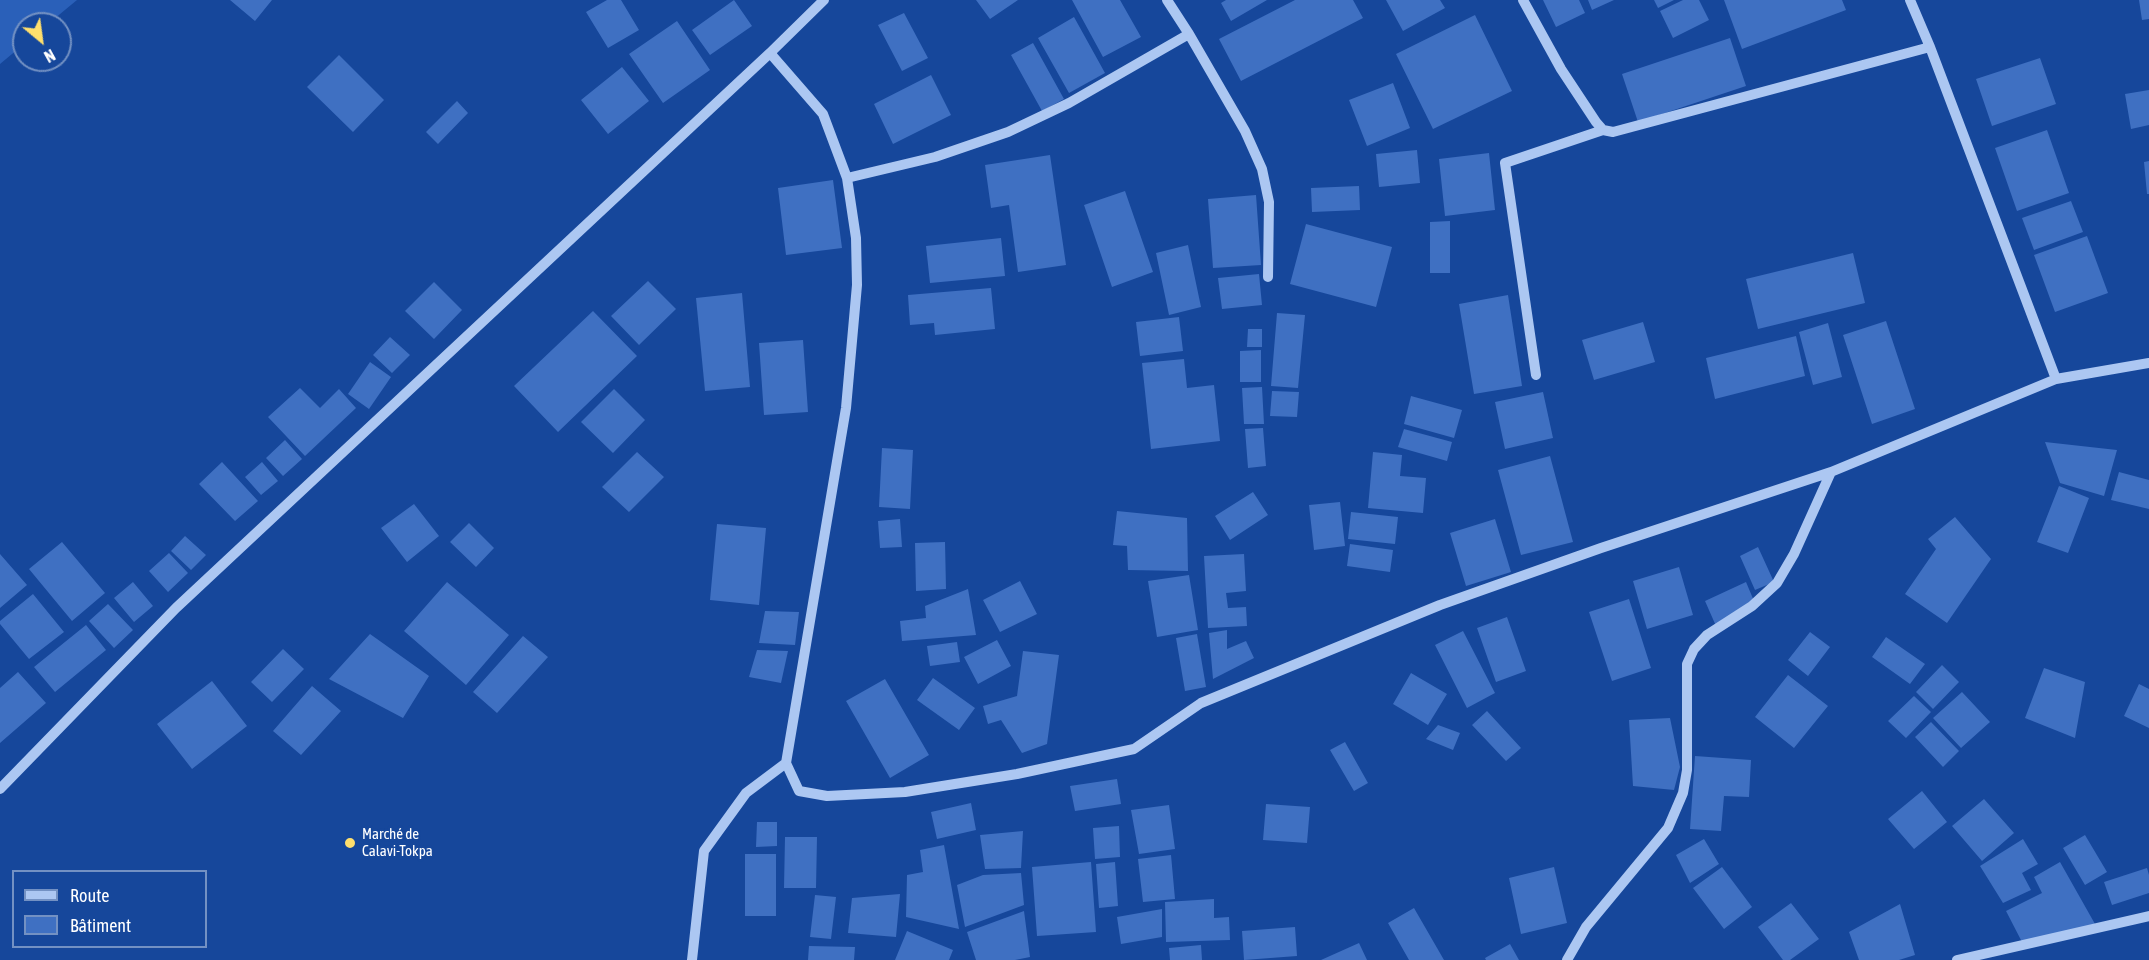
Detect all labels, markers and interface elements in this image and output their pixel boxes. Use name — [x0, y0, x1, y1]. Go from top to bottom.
north arrow — [12, 12, 72, 72]
text: N — [41, 46, 58, 66]
place label: Marché de Calavi-Tokpa — [362, 825, 433, 860]
marker: Marché de Calavi-Tokpa — [343, 836, 357, 850]
legend — [12, 870, 207, 948]
text: Route — [70, 885, 109, 906]
text: Bâtiment — [70, 915, 131, 936]

